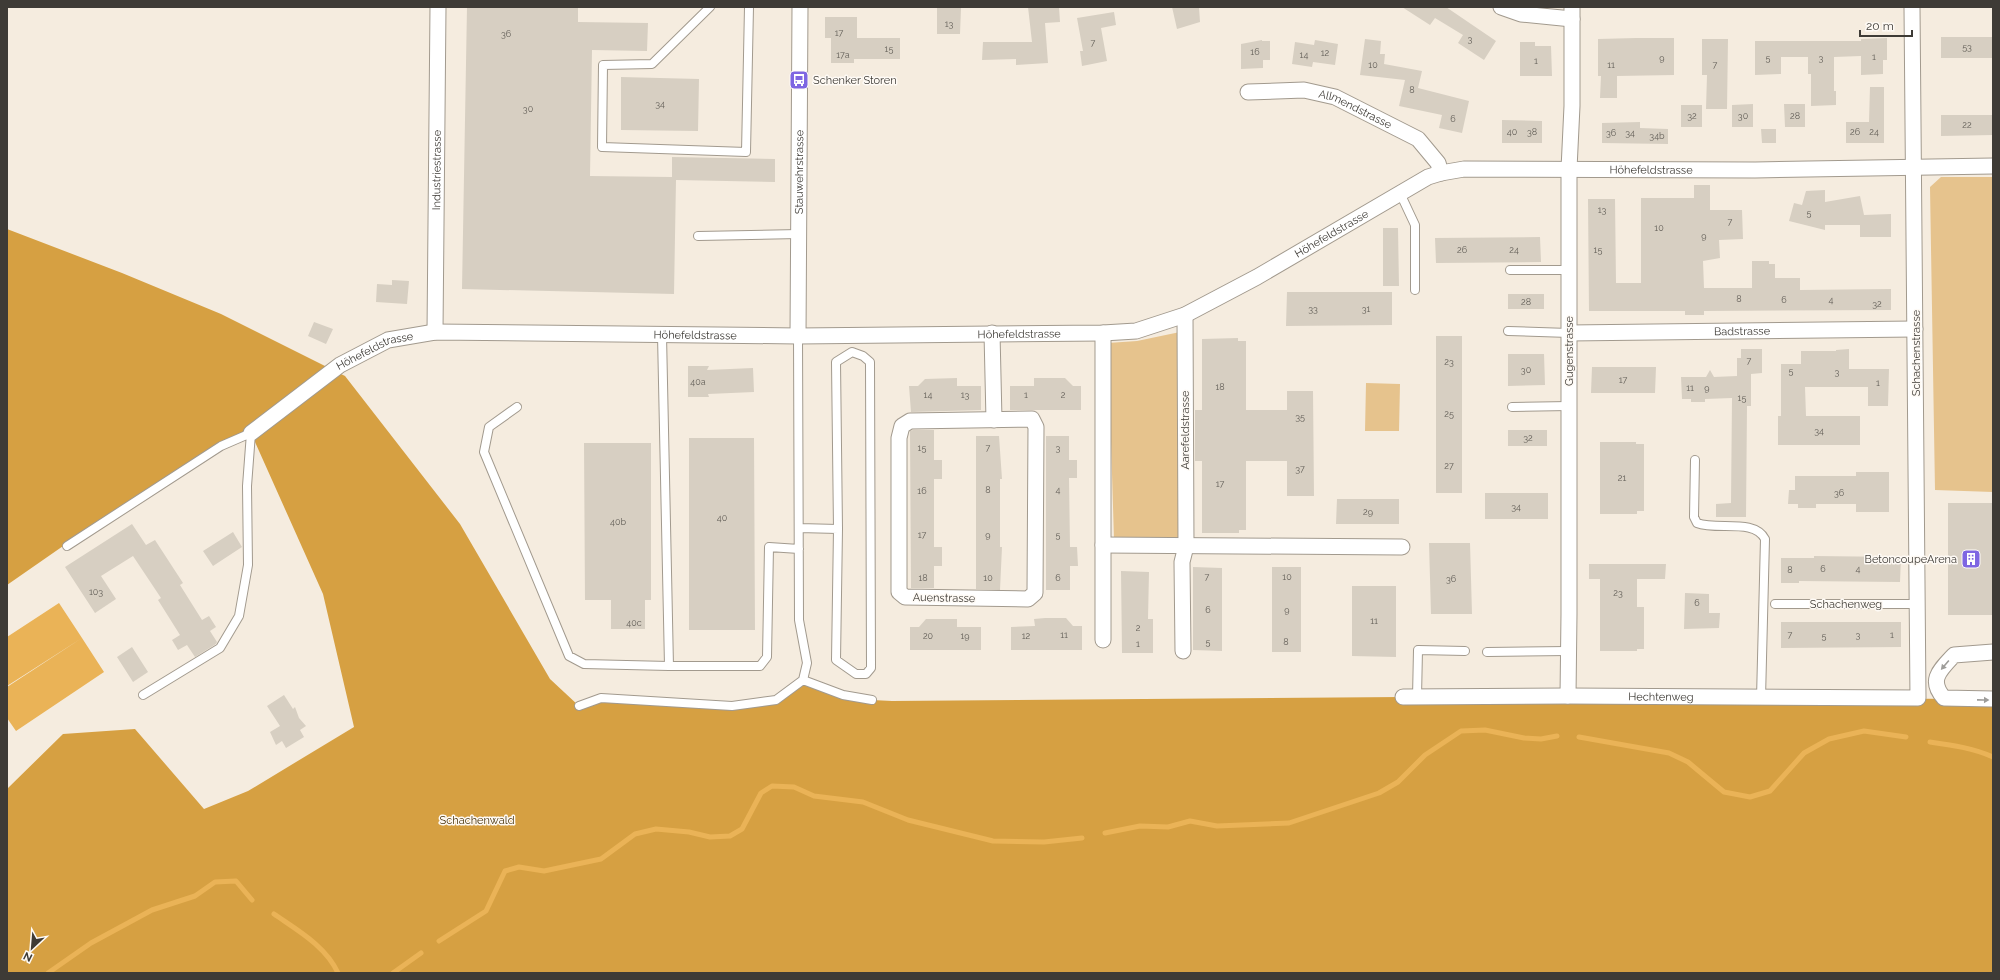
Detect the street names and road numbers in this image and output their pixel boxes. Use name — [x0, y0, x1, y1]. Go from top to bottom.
street label: Allmendstrasse — [1318, 87, 1394, 131]
street label: Industriestrasse — [430, 129, 443, 210]
street label: Stauwehrstrasse — [792, 129, 806, 214]
street label: Höhefeldstrasse — [1610, 163, 1693, 176]
street label: Höhefeldstrasse — [1292, 207, 1371, 260]
street label: Schachenstrasse — [1910, 309, 1923, 396]
street label: Gugenstrasse — [1563, 315, 1576, 386]
street label: Badstrasse — [1714, 324, 1771, 338]
street label: Höhefeldstrasse — [978, 327, 1061, 341]
street label: Höhefeldstrasse — [654, 328, 737, 342]
street label: Höhefeldstrasse — [334, 329, 415, 372]
street label: Aarefeldstrasse — [1179, 390, 1192, 470]
street label: Auenstrasse — [913, 591, 976, 605]
street label: Schachenweg — [1810, 598, 1882, 611]
street label: Hechtenweg — [1628, 690, 1694, 703]

